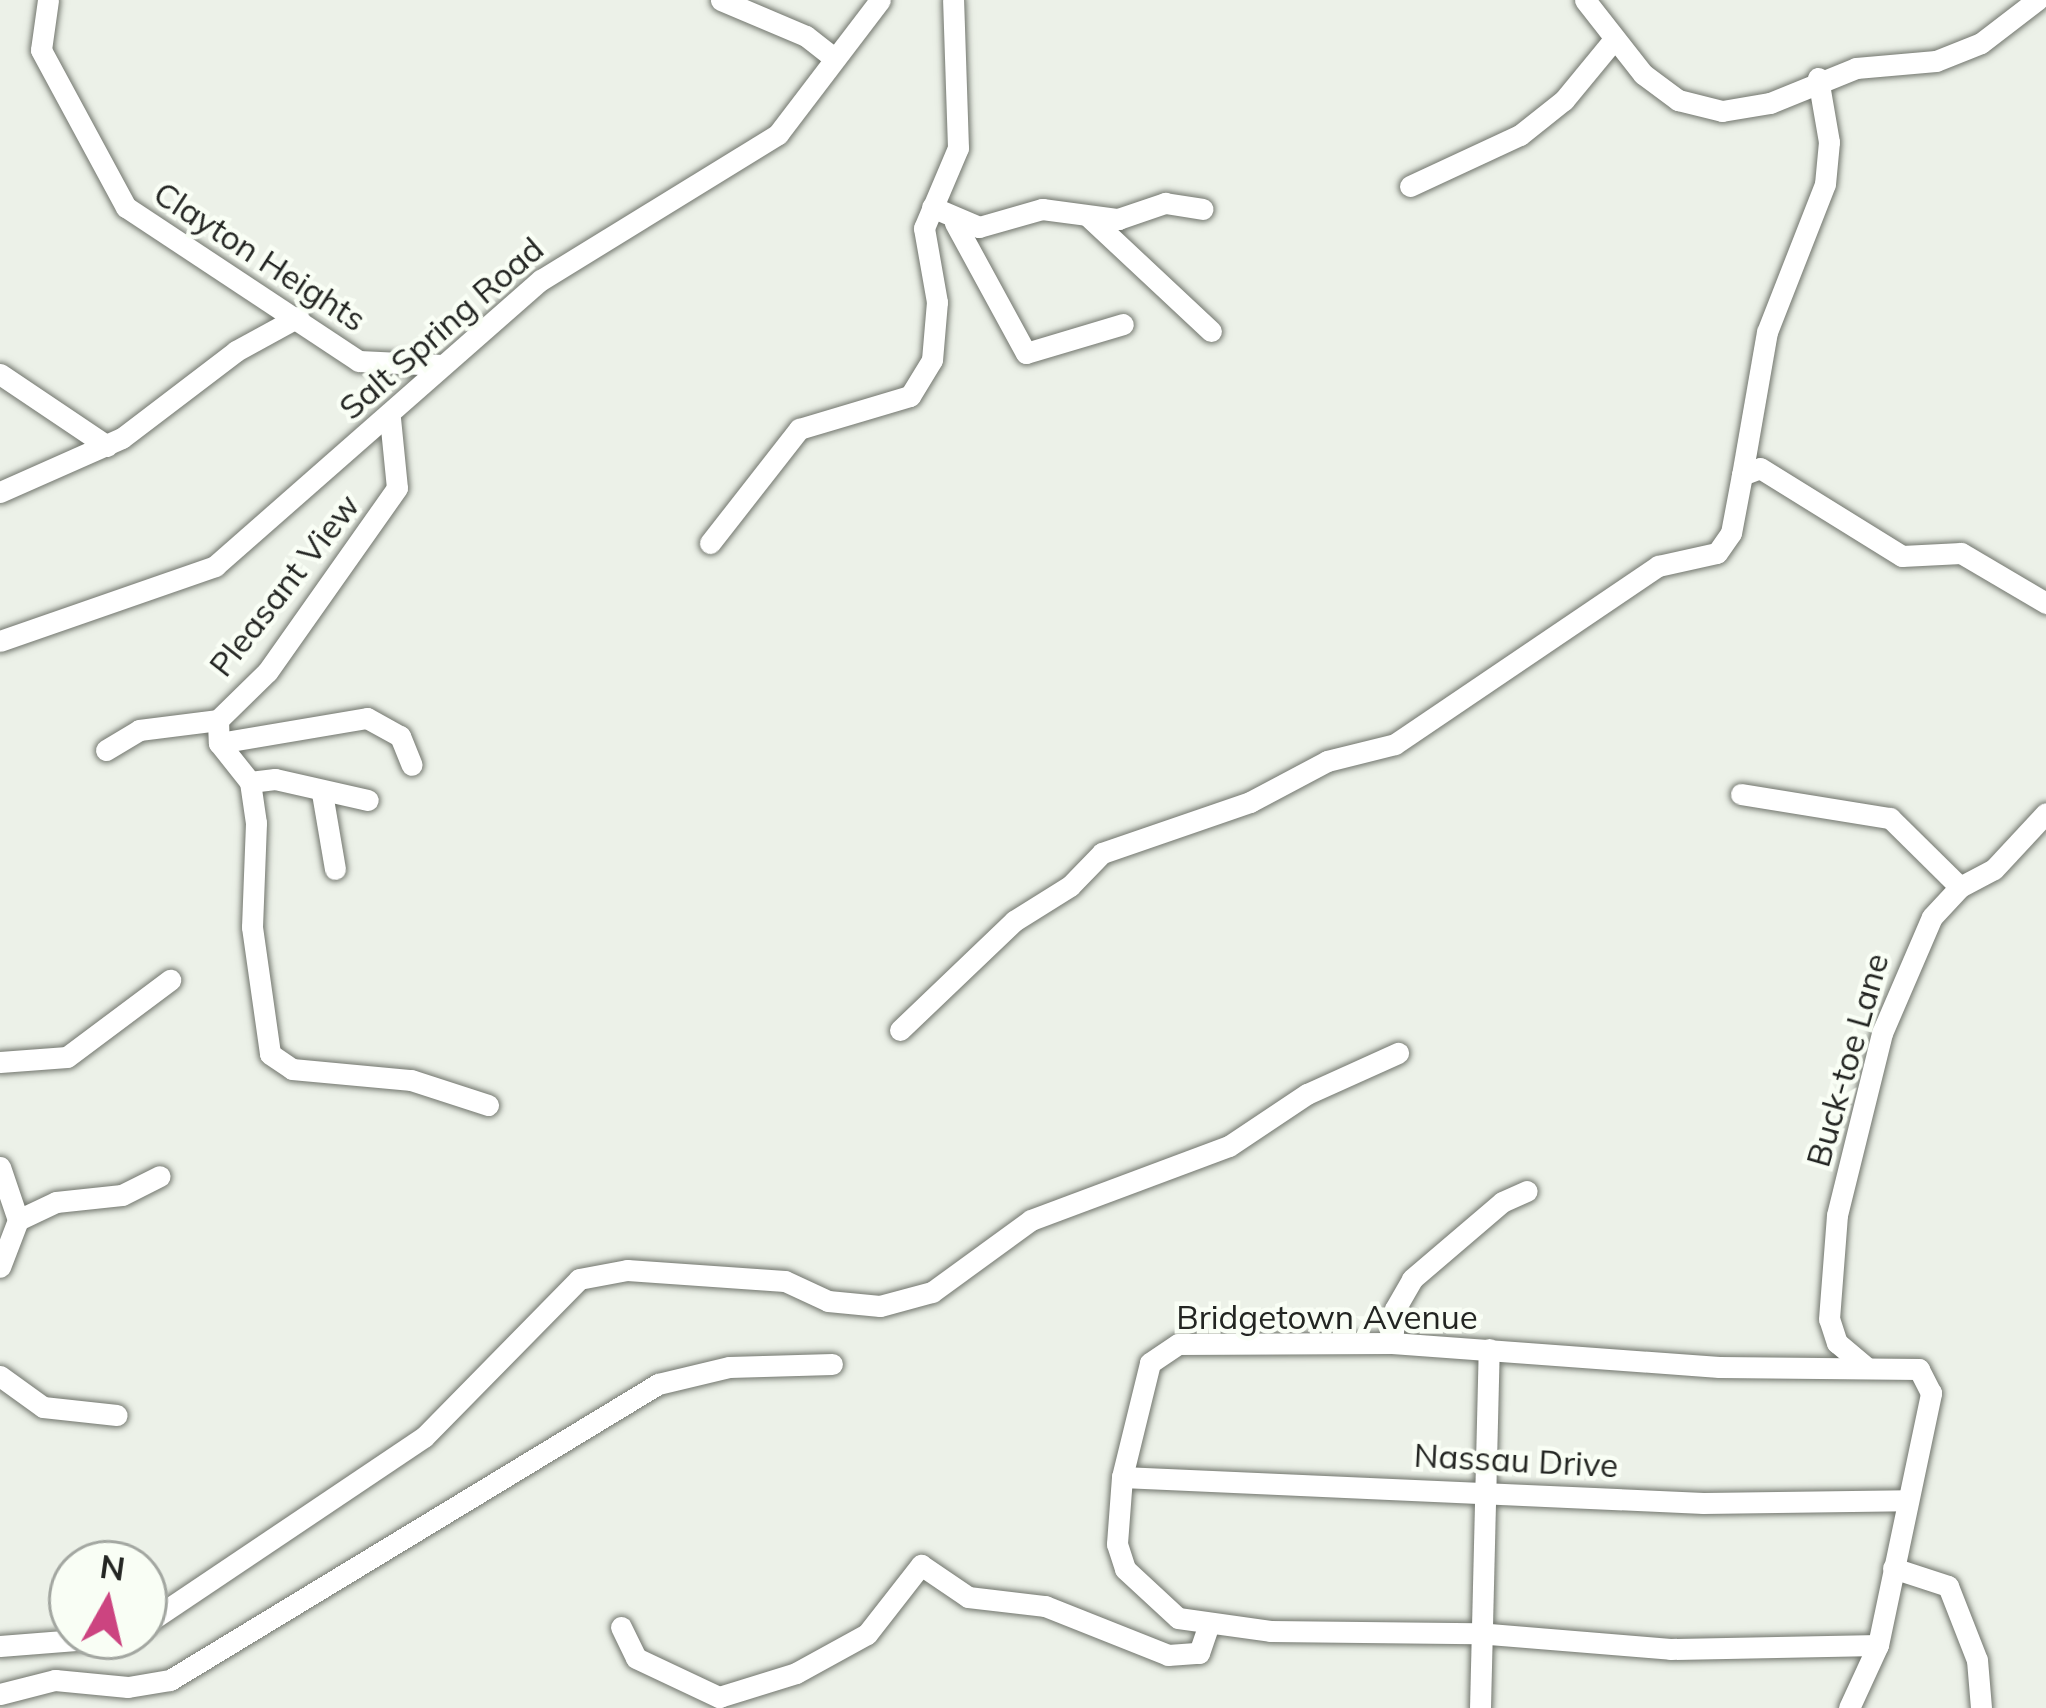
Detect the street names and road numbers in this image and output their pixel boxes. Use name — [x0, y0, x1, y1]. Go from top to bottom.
street label: Clayton Heights — [147, 173, 373, 339]
street label: Salt Spring Road — [331, 229, 551, 427]
street label: Pleasant View — [201, 486, 367, 684]
street label: Buck-toe Lane — [1798, 949, 1896, 1171]
street label: Bridgetown Avenue — [1176, 1297, 1478, 1337]
street label: Nassau Drive — [1413, 1435, 1619, 1485]

